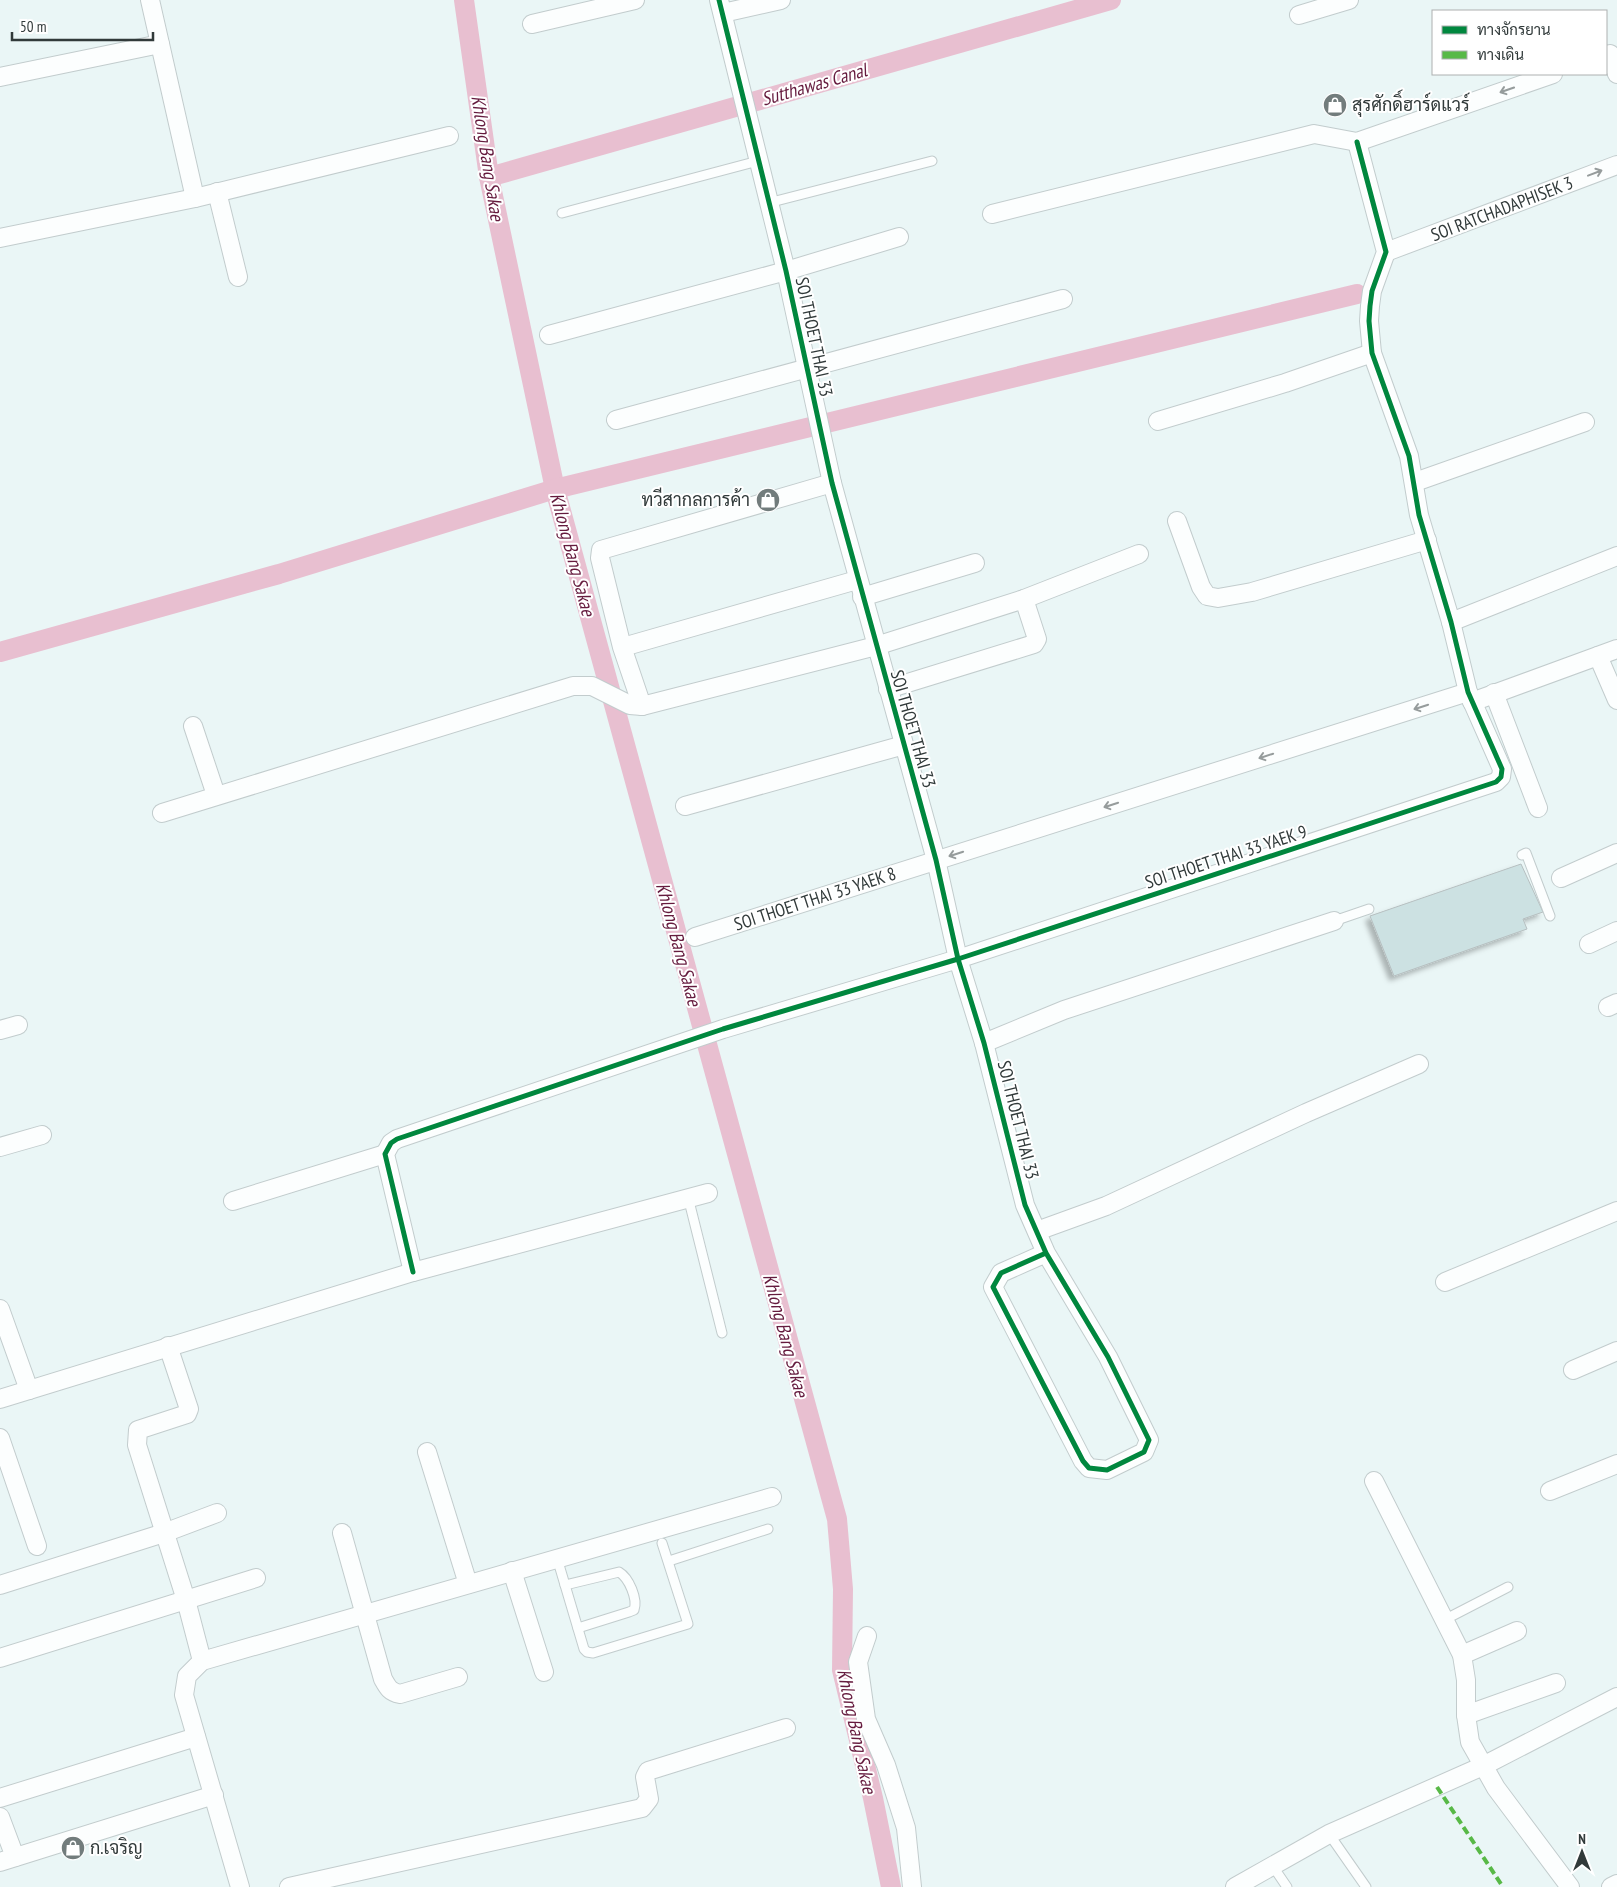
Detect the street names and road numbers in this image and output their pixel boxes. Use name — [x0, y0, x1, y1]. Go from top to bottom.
street label: SOI RATCHADAPHISEK 3 — [1427, 171, 1576, 246]
street label: SOI THOET THAI 33 — [791, 275, 838, 399]
street label: SOI THOET THAI 33 — [886, 667, 941, 791]
street label: SOI THOET THAI 33 YAEK 9 — [1142, 820, 1310, 894]
street label: SOI THOET THAI 33 YAEK 8 — [731, 862, 899, 936]
street label: SOI THOET THAI 33 — [993, 1058, 1044, 1182]

